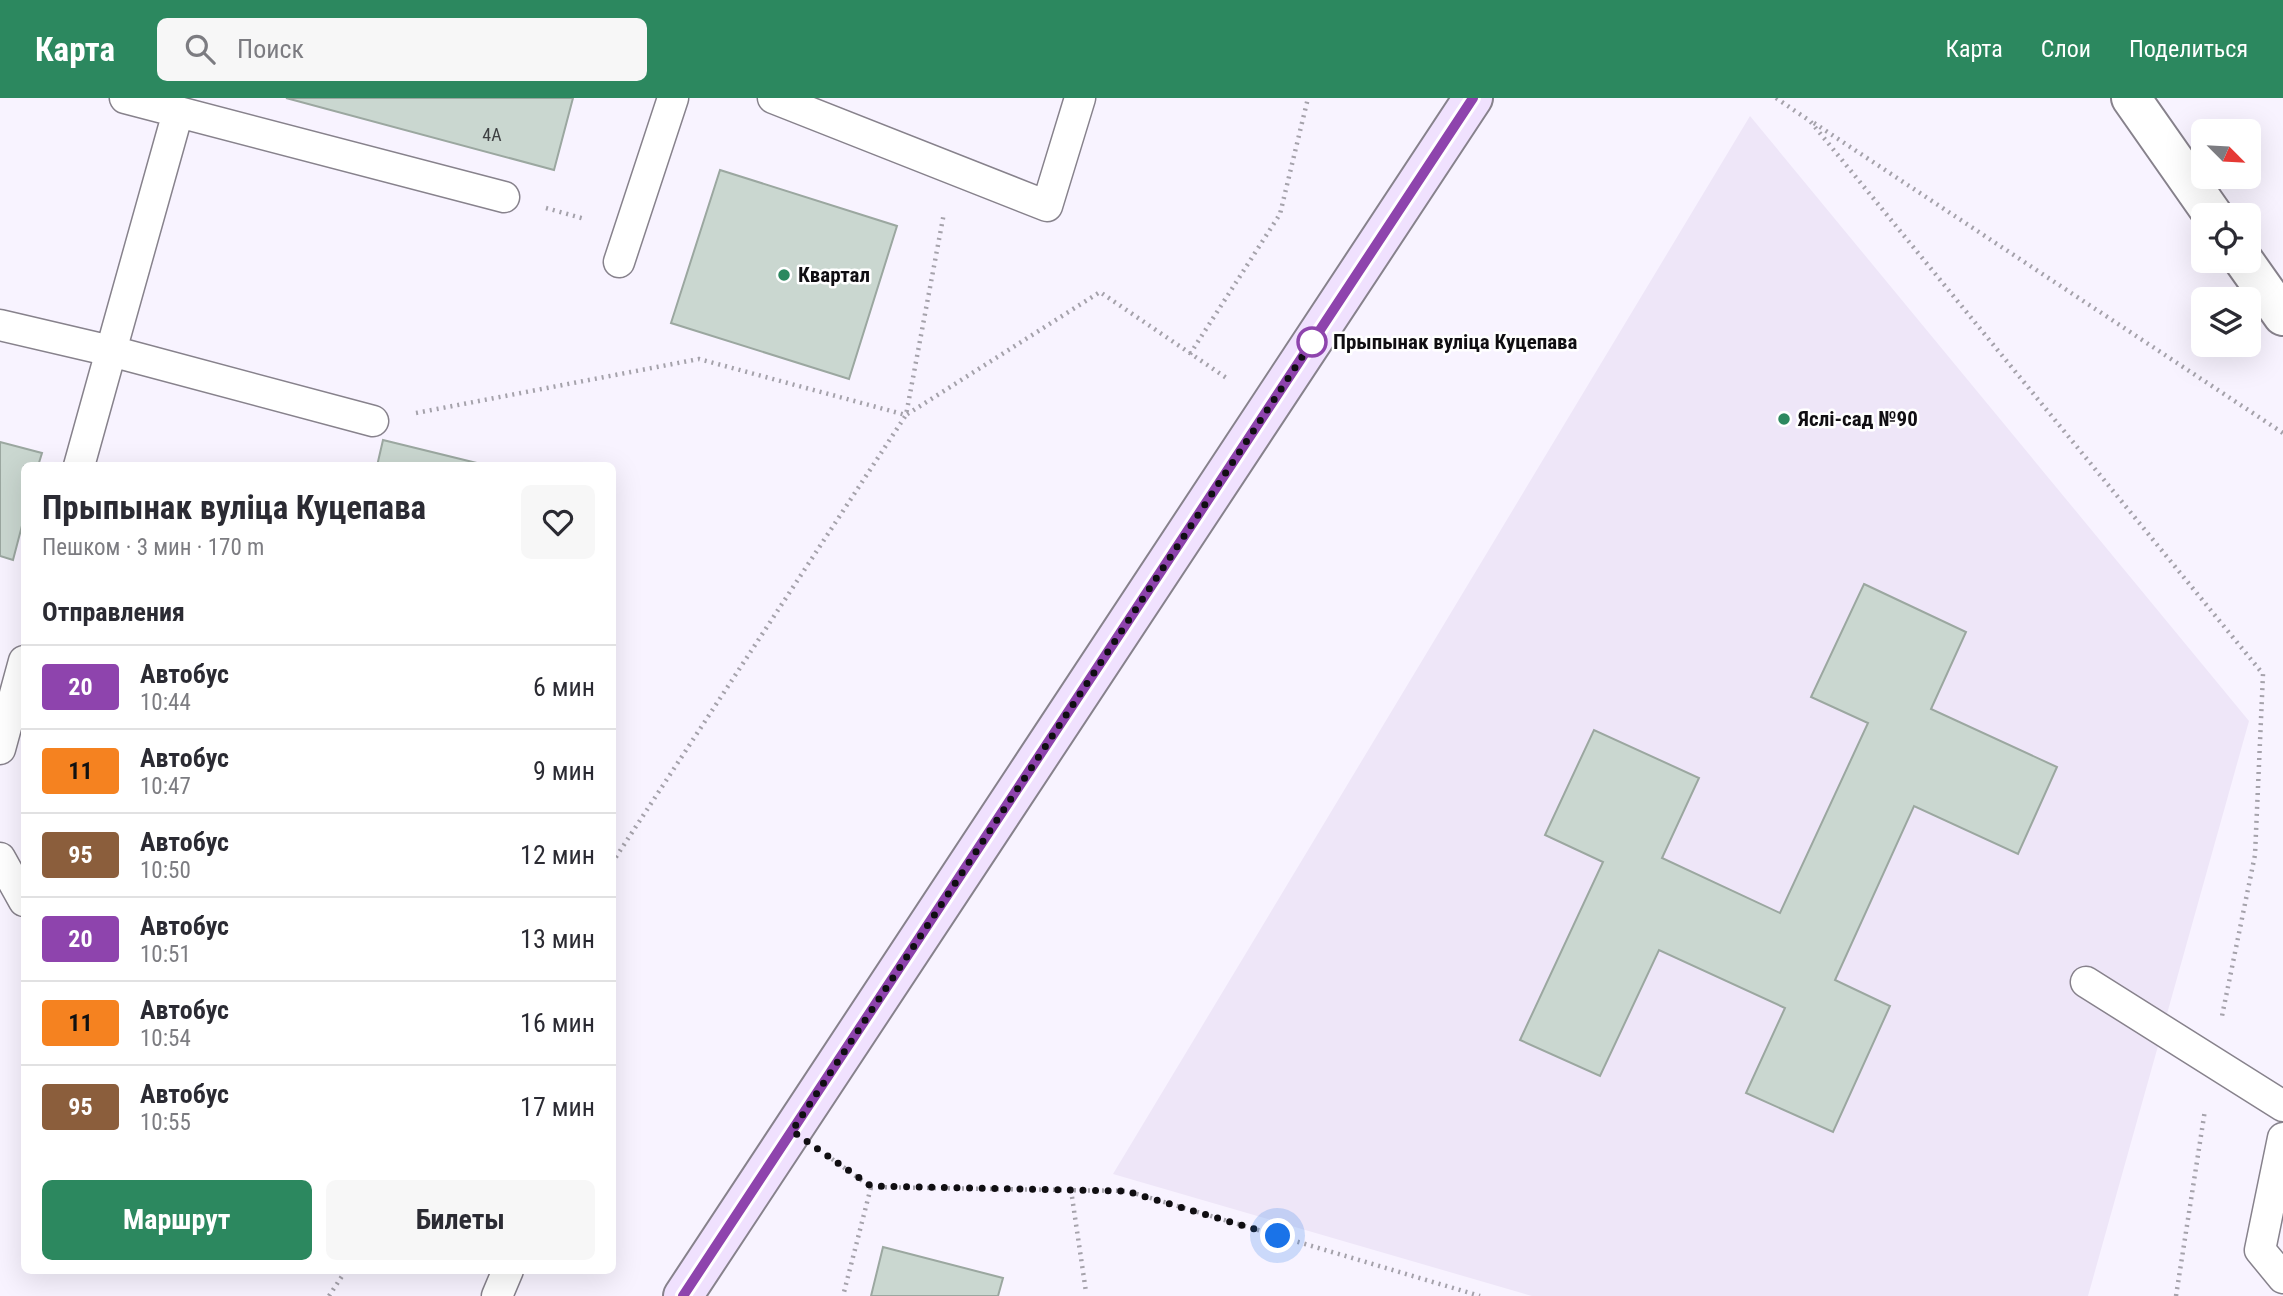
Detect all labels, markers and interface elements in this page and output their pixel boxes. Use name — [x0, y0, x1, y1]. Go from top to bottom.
search box — [157, 18, 647, 81]
text: Карта — [35, 30, 115, 69]
icon: search — [181, 30, 219, 68]
text: Поиск — [237, 34, 304, 64]
text: Карта — [1945, 35, 2003, 63]
text: Слои — [2041, 35, 2091, 63]
text: Поделиться — [2129, 35, 2248, 63]
north arrow — [2191, 119, 2261, 189]
map controls — [2191, 119, 2261, 357]
house number: 4А — [482, 124, 502, 145]
button: locate — [2191, 203, 2261, 273]
place label: Квартал — [798, 263, 870, 287]
marker: Квартал — [776, 267, 792, 283]
button: layers — [2191, 287, 2261, 357]
marker: Прыпынак вуліца Куцепава — [1297, 327, 1327, 357]
place label: Прыпынак вуліца Куцепава — [1333, 330, 1578, 354]
place label: Яслі-сад №90 — [1797, 407, 1918, 431]
marker: Яслі-сад №90 — [1776, 411, 1792, 427]
button: heart — [521, 485, 595, 559]
text: Прыпынак вуліца Куцепава — [42, 488, 426, 527]
text: Пешком · 3 мин · 170 m — [42, 534, 264, 561]
text: Отправления — [42, 597, 185, 627]
text: Автобус — [140, 659, 229, 689]
text: 6 мин — [533, 672, 595, 702]
text: 20 — [68, 673, 93, 701]
text: 10:44 — [140, 689, 191, 716]
text: Автобус — [140, 743, 229, 773]
text: 9 мин — [533, 756, 595, 786]
text: 11 — [68, 757, 93, 785]
text: 10:47 — [140, 773, 191, 800]
text: Автобус — [140, 827, 229, 857]
text: 12 мин — [520, 840, 595, 870]
text: 95 — [68, 841, 93, 869]
text: 10:50 — [140, 857, 191, 884]
text: Автобус — [140, 911, 229, 941]
text: 13 мин — [520, 924, 595, 954]
text: 20 — [68, 925, 93, 953]
text: 10:51 — [140, 941, 191, 968]
text: Автобус — [140, 995, 229, 1025]
text: 16 мин — [520, 1008, 595, 1038]
text: 11 — [68, 1009, 93, 1037]
text: 10:54 — [140, 1025, 191, 1052]
text: Автобус — [140, 1079, 229, 1109]
text: 17 мин — [520, 1092, 595, 1122]
text: 95 — [68, 1093, 93, 1121]
text: 10:55 — [140, 1109, 191, 1136]
button: Маршрут — [42, 1180, 312, 1260]
button: Билеты — [326, 1180, 595, 1260]
your location — [1260, 1218, 1295, 1253]

